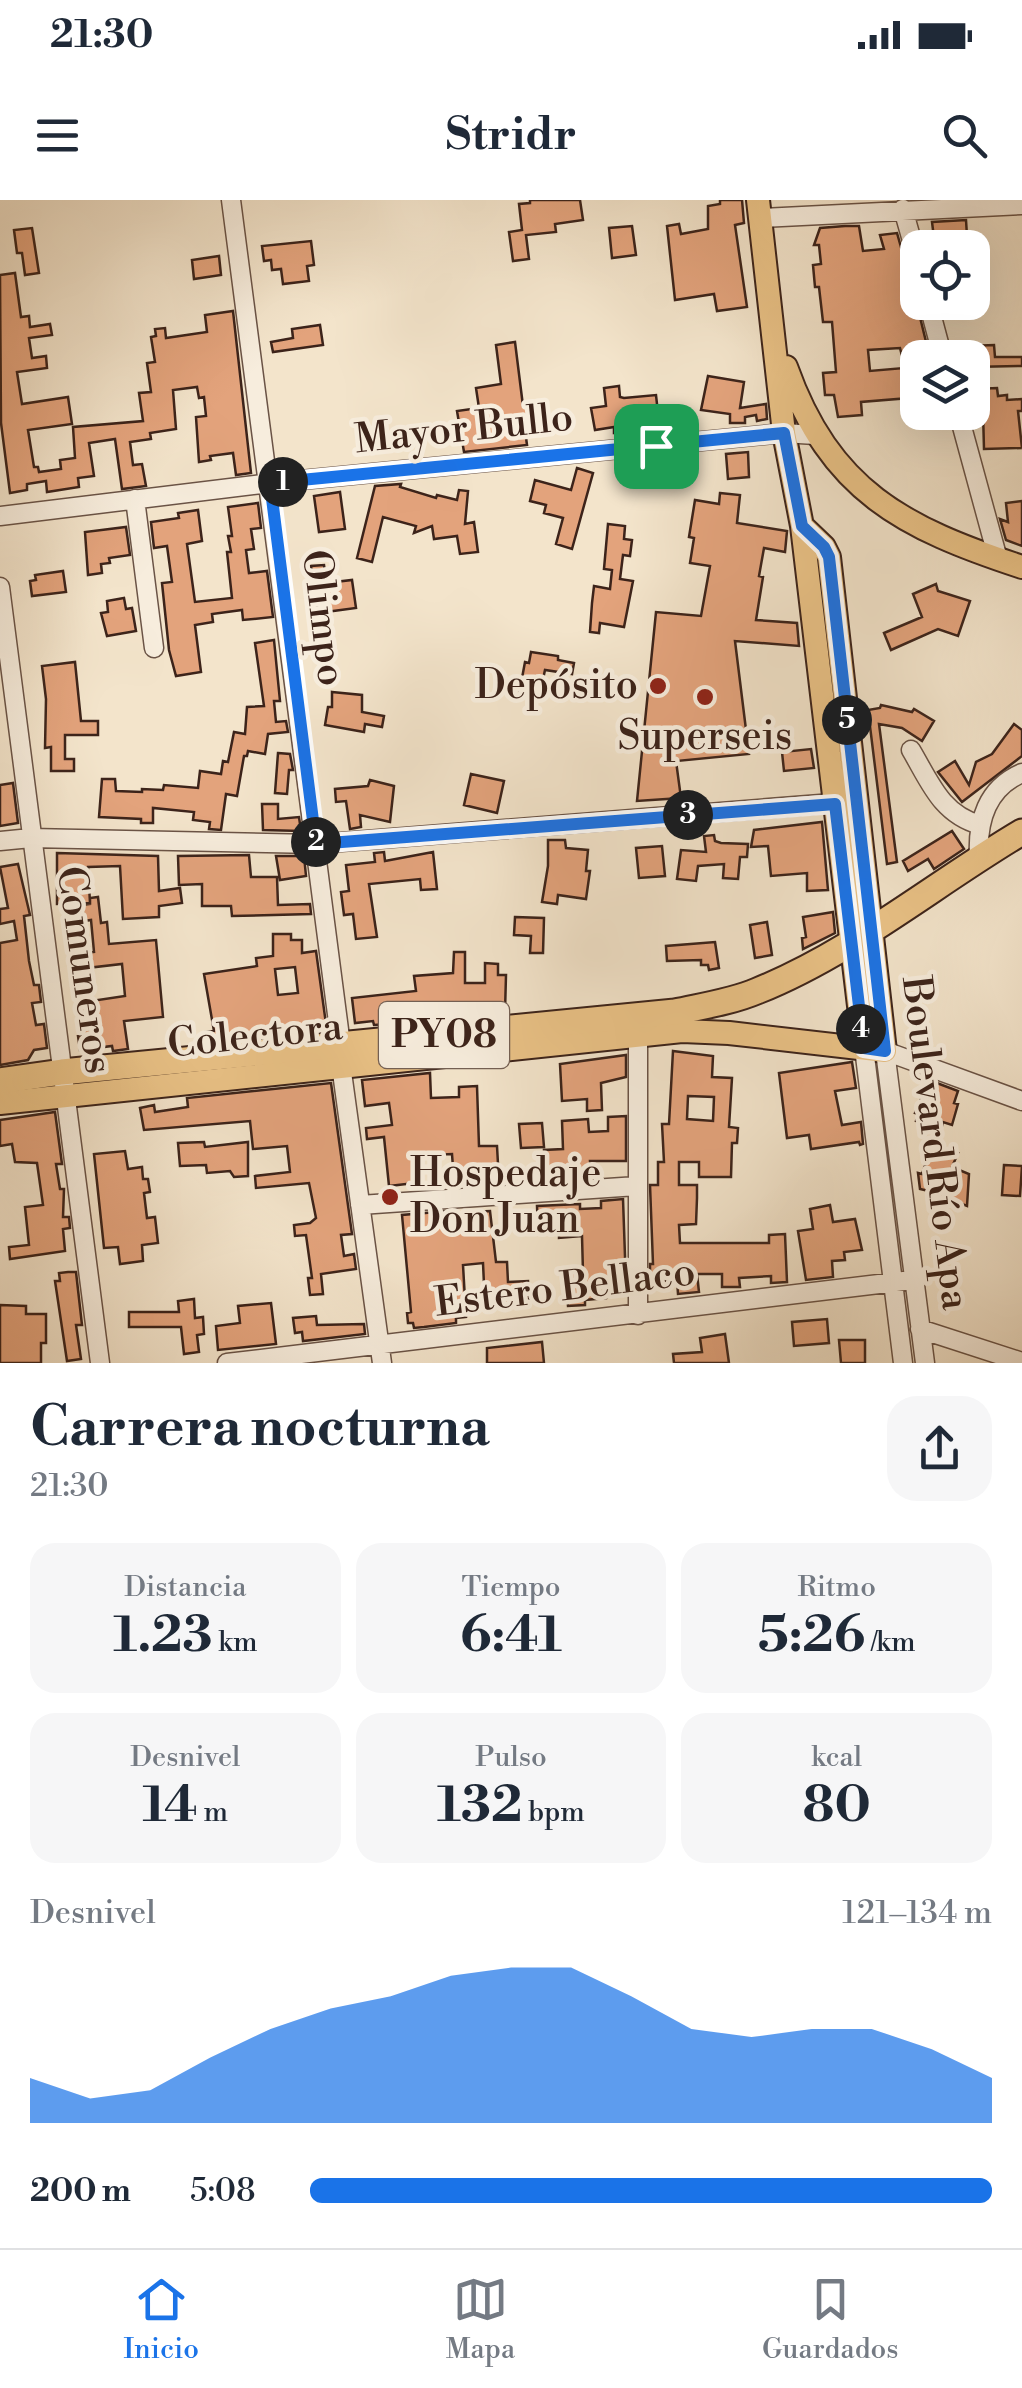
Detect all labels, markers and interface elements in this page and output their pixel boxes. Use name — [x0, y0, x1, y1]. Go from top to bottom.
text: 21:30 — [50, 12, 153, 59]
text: Stridr — [445, 107, 577, 164]
icon: menu — [30, 108, 85, 163]
icon: search — [937, 108, 992, 163]
map controls — [900, 230, 990, 430]
button: locate — [900, 230, 990, 320]
button: layers — [900, 340, 990, 430]
street label: Mayor Bullo — [352, 393, 576, 466]
pin — [614, 404, 699, 489]
icon: arrive — [629, 419, 684, 474]
pin: 1 — [258, 457, 308, 507]
text: 1 — [276, 464, 290, 499]
street label: Olimpo — [290, 547, 356, 689]
place label: Depósito — [475, 661, 638, 711]
marker: Depósito — [647, 675, 669, 697]
marker: Superseis — [694, 686, 716, 708]
pin: 5 — [822, 695, 872, 745]
text: 5 — [838, 702, 856, 737]
place label: Superseis — [618, 712, 792, 762]
pin: 3 — [663, 790, 713, 840]
text: 3 — [680, 797, 696, 832]
pin: 2 — [291, 817, 341, 867]
text: 2 — [307, 824, 325, 859]
street label: Comuneros — [45, 863, 123, 1077]
street label: Boulevard Río Apa — [890, 972, 980, 1313]
street label: Colectora — [165, 1002, 346, 1070]
road number: PY08 — [379, 1002, 509, 1068]
pin: 4 — [836, 1004, 886, 1054]
text: 4 — [852, 1011, 870, 1046]
place label: Hospedaje Don Juan — [410, 1149, 601, 1245]
marker: Hospedaje Don Juan — [379, 1186, 401, 1208]
street label: Estero Bellaco — [432, 1247, 698, 1329]
text: Carrera nocturna — [30, 1394, 490, 1463]
button: share — [887, 1396, 992, 1501]
text: 21:30 — [30, 1466, 109, 1506]
text: Distancia — [124, 1570, 246, 1605]
text: Tiempo — [461, 1570, 561, 1605]
text: Ritmo — [797, 1570, 876, 1605]
text: 1.23 — [113, 1605, 213, 1667]
text: 6:41 — [460, 1605, 562, 1667]
text: 5:26 — [758, 1605, 865, 1667]
text: km — [213, 1625, 258, 1660]
text: /km — [865, 1625, 916, 1660]
text: Desnivel — [130, 1740, 240, 1775]
text: Pulso — [475, 1740, 547, 1775]
text: kcal — [811, 1740, 862, 1775]
text: 14 — [143, 1775, 198, 1837]
text: 132 — [437, 1775, 522, 1837]
text: 80 — [803, 1775, 871, 1837]
text: m — [198, 1795, 228, 1830]
text: bpm — [522, 1795, 585, 1830]
text: Desnivel — [30, 1893, 156, 1933]
text: 121–134 m — [842, 1893, 992, 1933]
text: 200 m — [30, 2171, 131, 2211]
text: 5:08 — [190, 2171, 256, 2211]
tab: Inicio — [123, 2272, 199, 2367]
tab: Mapa — [446, 2272, 515, 2367]
tab: Guardados — [762, 2272, 899, 2367]

